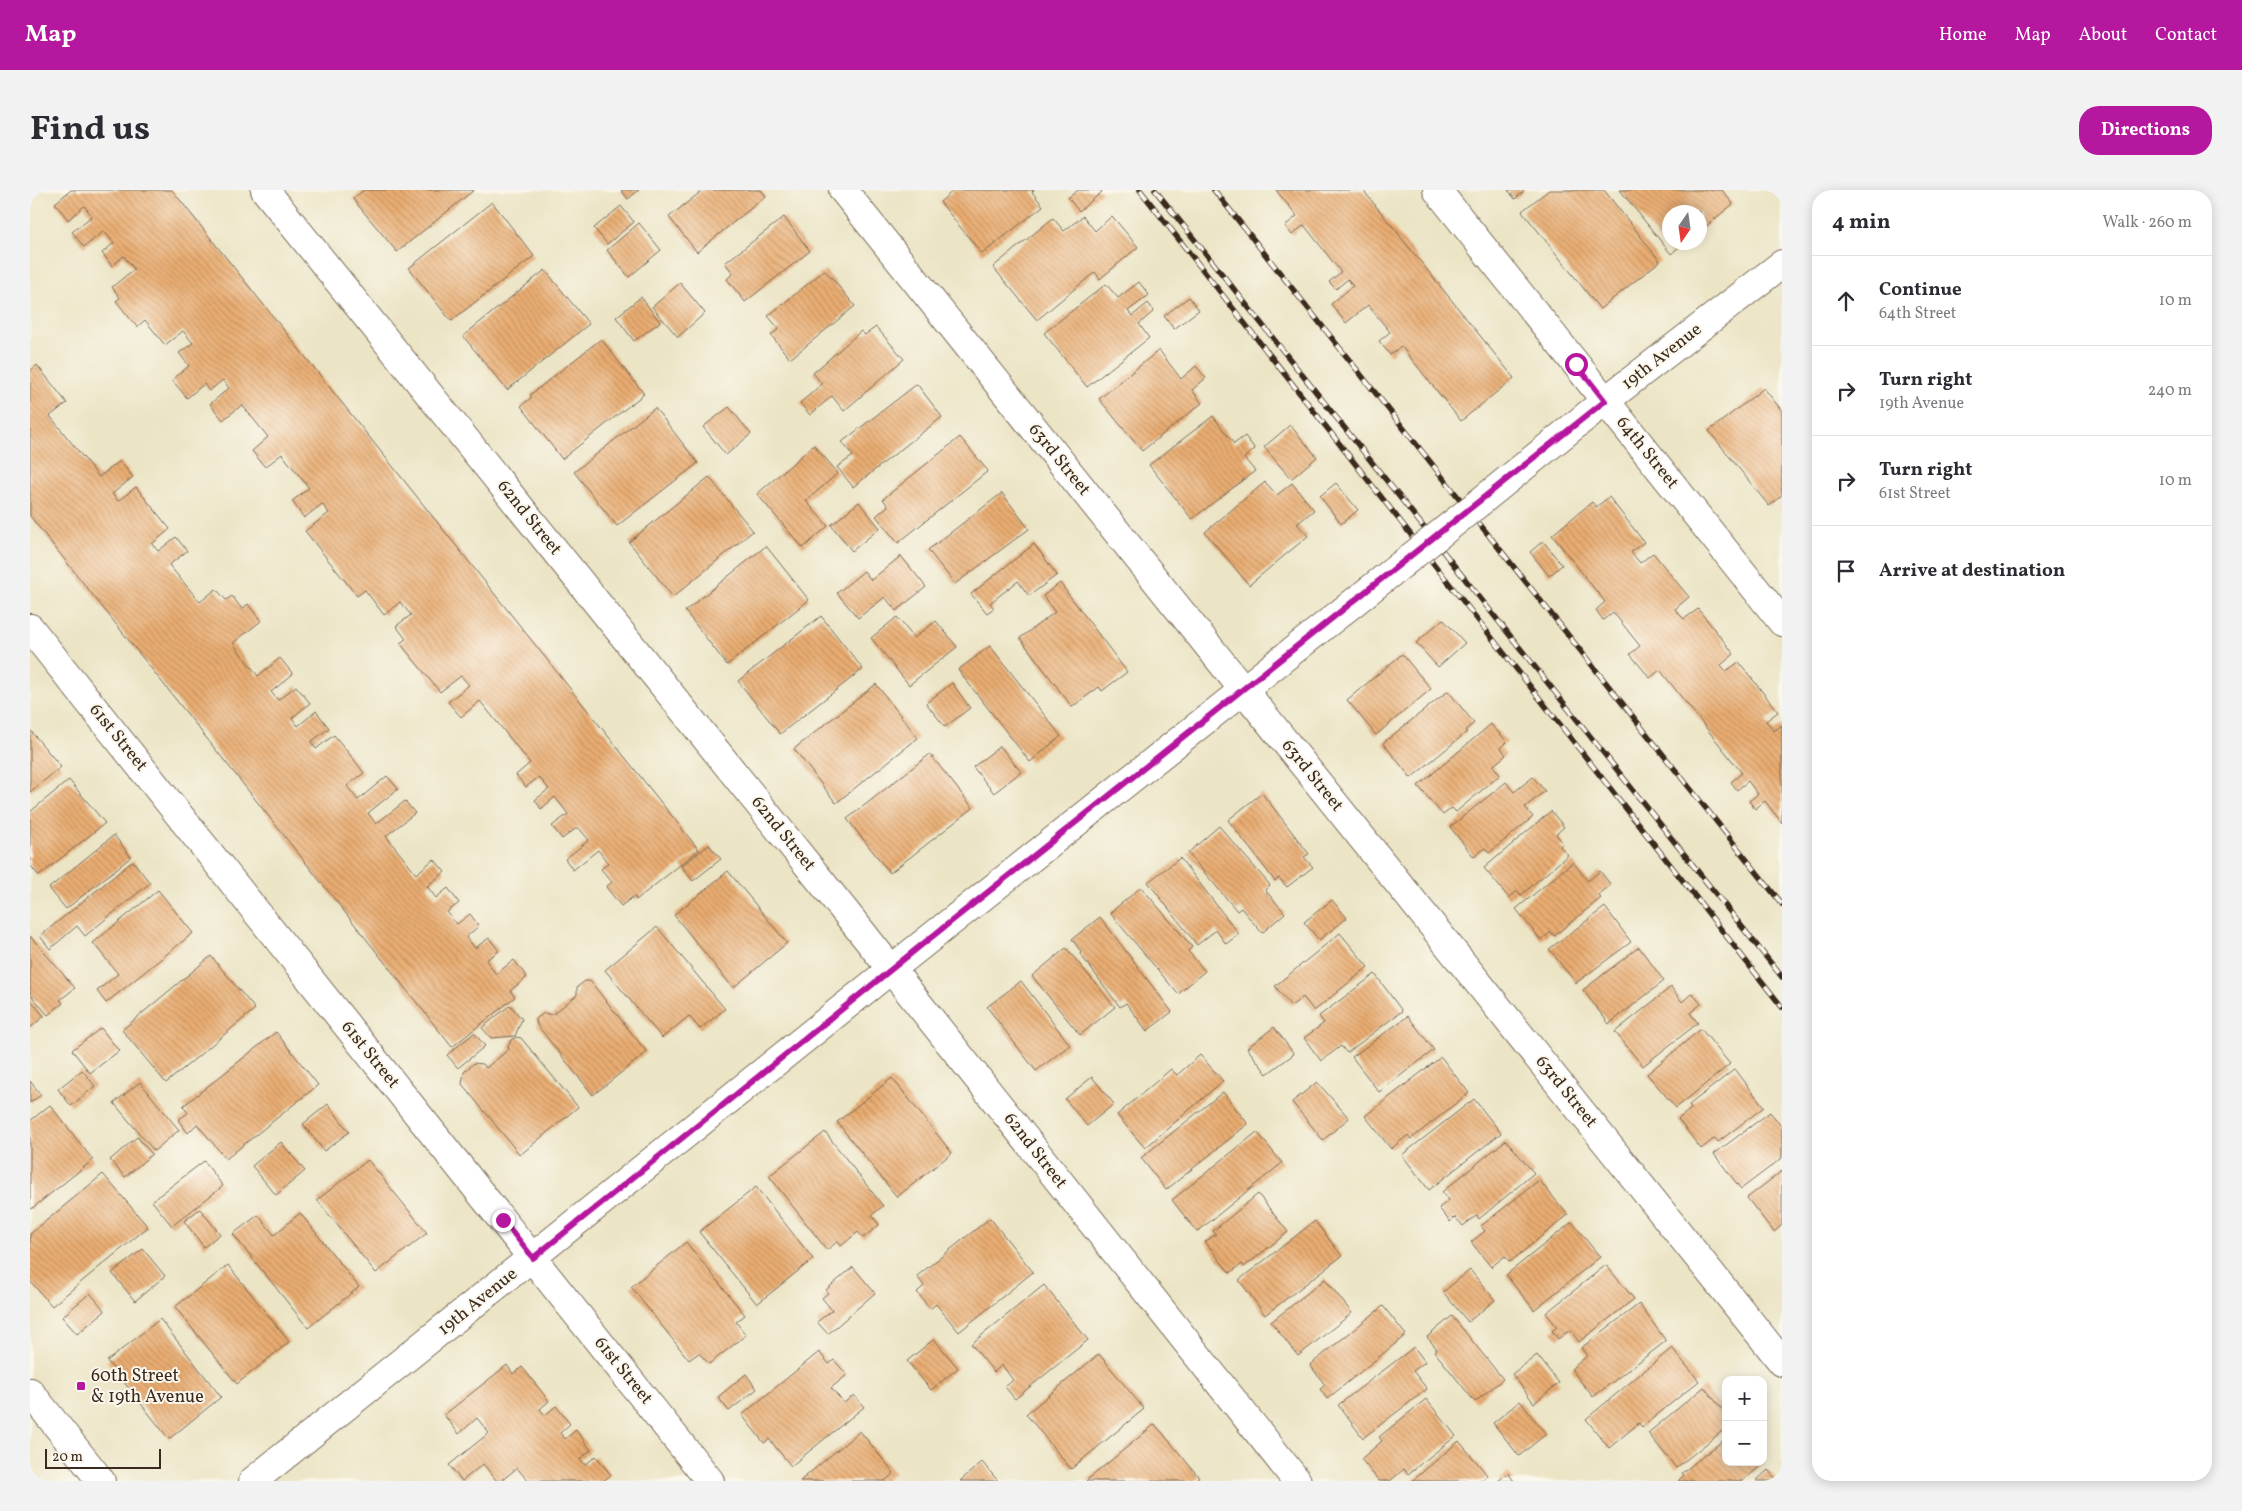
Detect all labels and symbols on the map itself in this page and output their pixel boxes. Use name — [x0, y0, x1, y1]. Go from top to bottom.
north arrow — [1662, 205, 1707, 250]
street label: 19th Avenue — [1617, 318, 1707, 396]
route start — [1565, 353, 1588, 376]
street label: 64th Street — [1610, 411, 1684, 495]
street label: 63rd Street — [1022, 418, 1096, 502]
street label: 62nd Street — [491, 475, 567, 561]
street label: 61st Street — [83, 699, 153, 777]
street label: 63rd Street — [1275, 734, 1349, 818]
street label: 62nd Street — [745, 791, 821, 877]
street label: 61st Street — [335, 1016, 405, 1094]
street label: 63rd Street — [1529, 1050, 1603, 1134]
street label: 62nd Street — [997, 1108, 1073, 1194]
route end — [492, 1209, 515, 1232]
street label: 19th Avenue — [433, 1262, 523, 1342]
street label: 61st Street — [588, 1332, 658, 1410]
place label: 60th Street & 19th Avenue — [91, 1364, 204, 1410]
marker: 60th Street & 19th Avenue — [75, 1380, 87, 1392]
scale bar — [45, 1446, 161, 1469]

